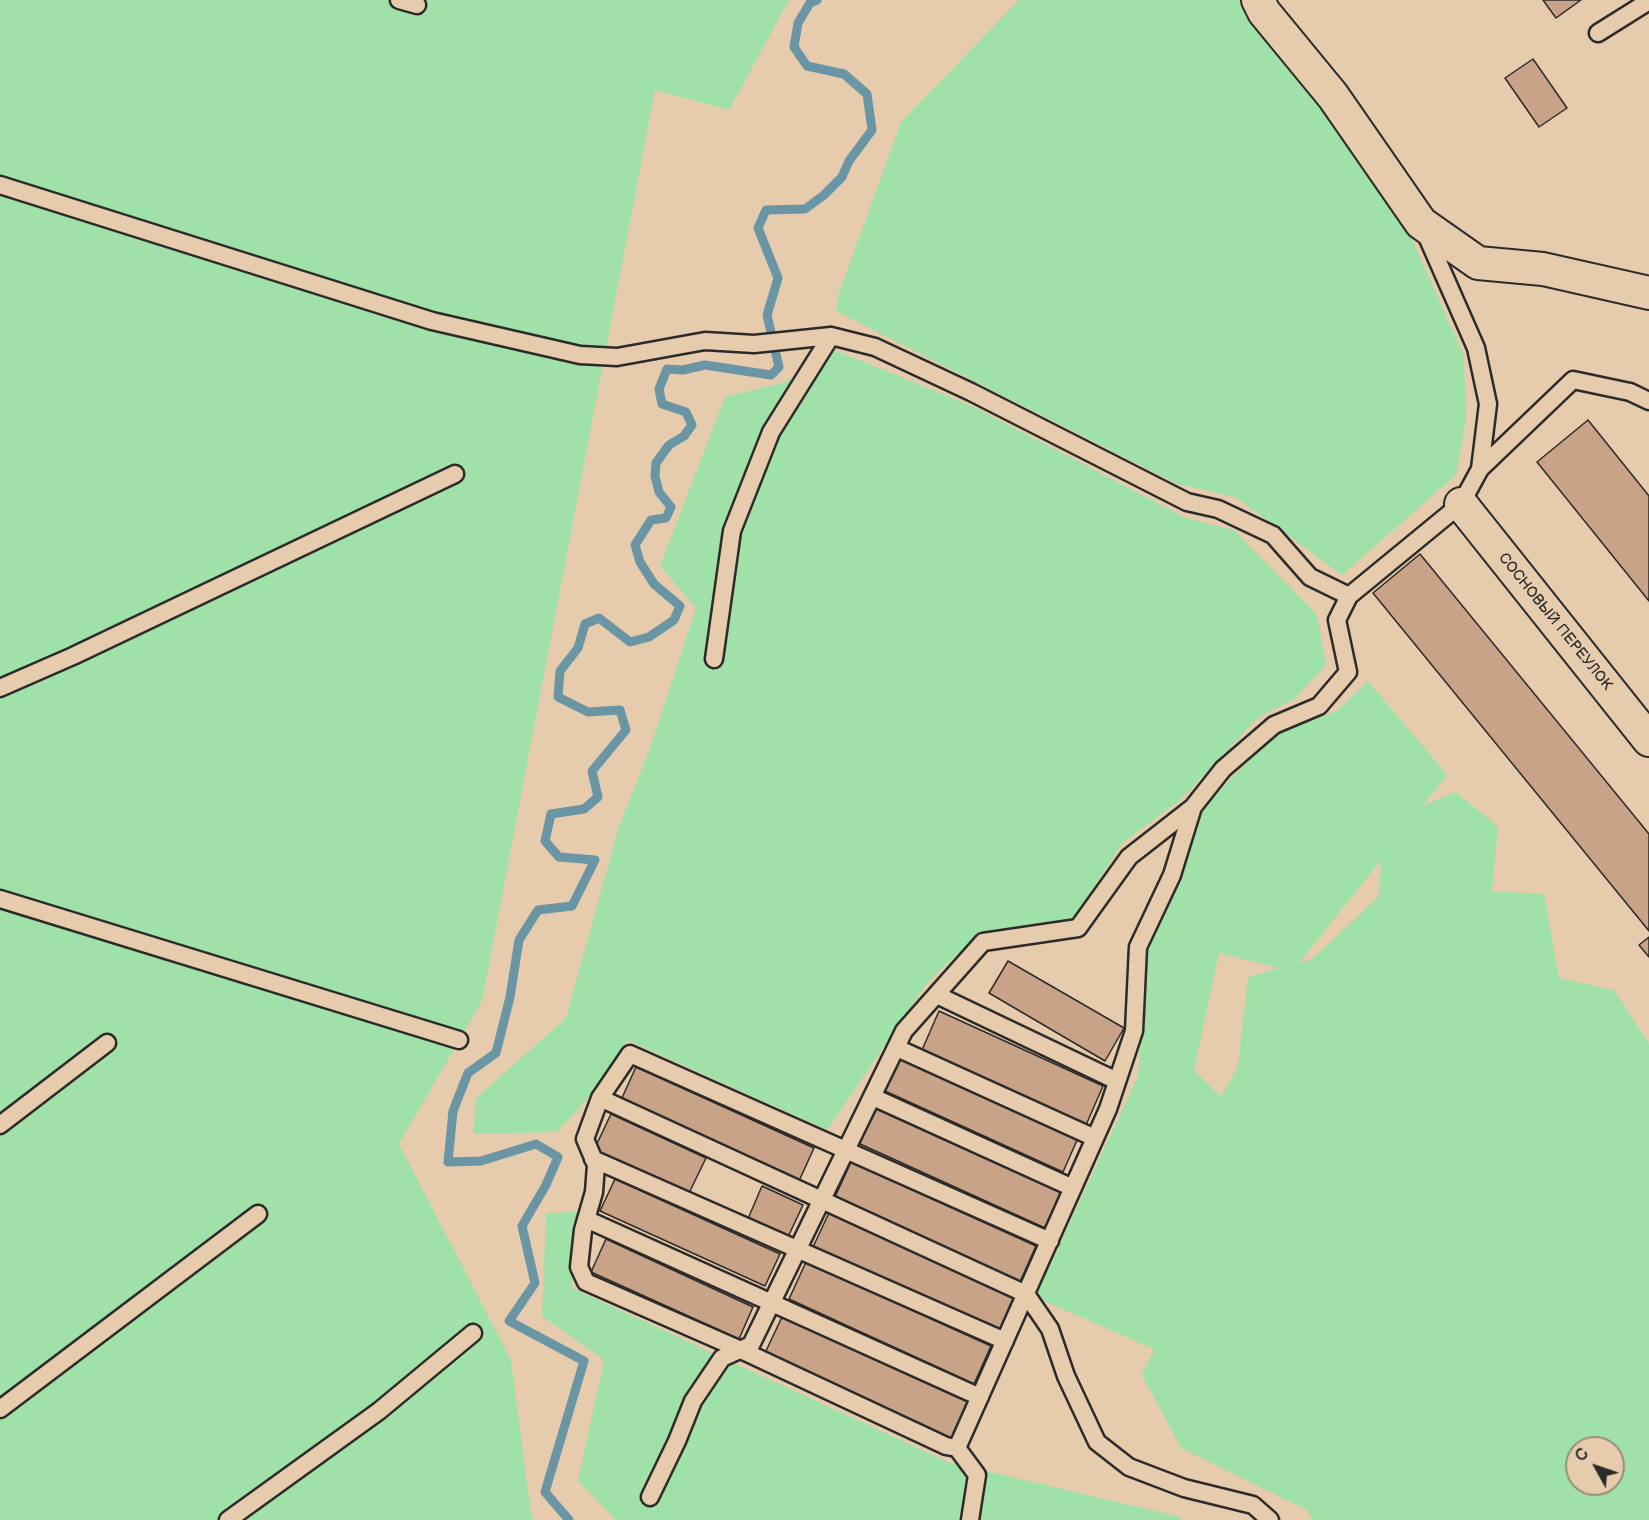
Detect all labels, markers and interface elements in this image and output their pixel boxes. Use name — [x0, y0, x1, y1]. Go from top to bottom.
street label: СОСНОВЫЙ ПЕРЕУЛОК — [1494, 550, 1616, 694]
north arrow — [1565, 1436, 1625, 1496]
text: С — [1572, 1445, 1593, 1466]

